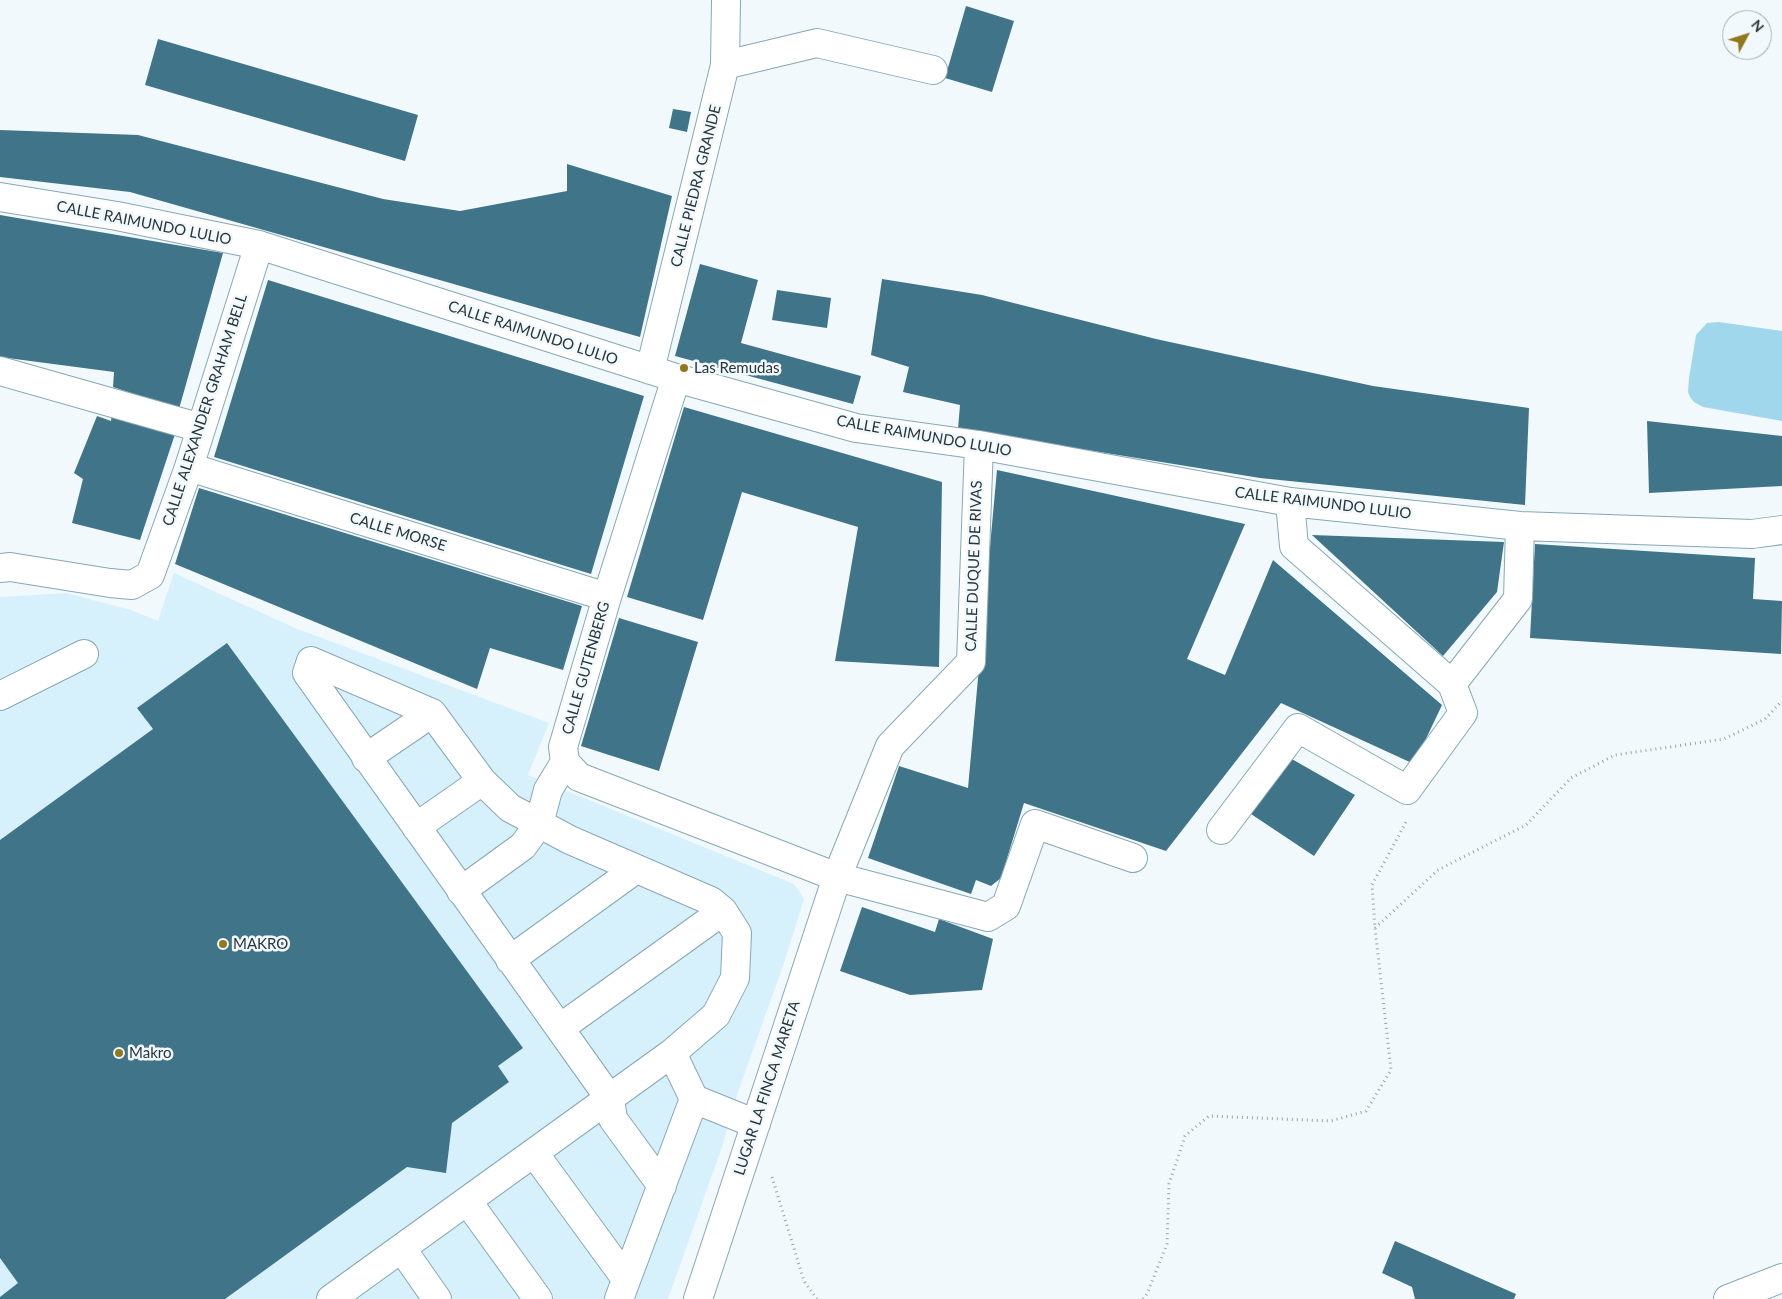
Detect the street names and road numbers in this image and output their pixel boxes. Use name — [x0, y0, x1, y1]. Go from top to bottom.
street label: CALLE PIEDRA GRANDE — [667, 103, 725, 269]
street label: CALLE RAIMUNDO LULIO — [55, 197, 233, 249]
street label: CALLE ALEXANDER GRAHAM BELL — [159, 292, 251, 528]
street label: CALLE RAIMUNDO LULIO — [446, 297, 620, 369]
street label: CALLE RAIMUNDO LULIO — [835, 412, 1013, 460]
street label: CALLE DUQUE DE RIVAS — [962, 480, 986, 652]
street label: CALLE RAIMUNDO LULIO — [1234, 483, 1412, 523]
street label: CALLE MORSE — [347, 509, 449, 555]
street label: CALLE GUTENBERG — [558, 599, 614, 737]
street label: LUGAR LA FINCA MARETA — [730, 998, 804, 1178]

